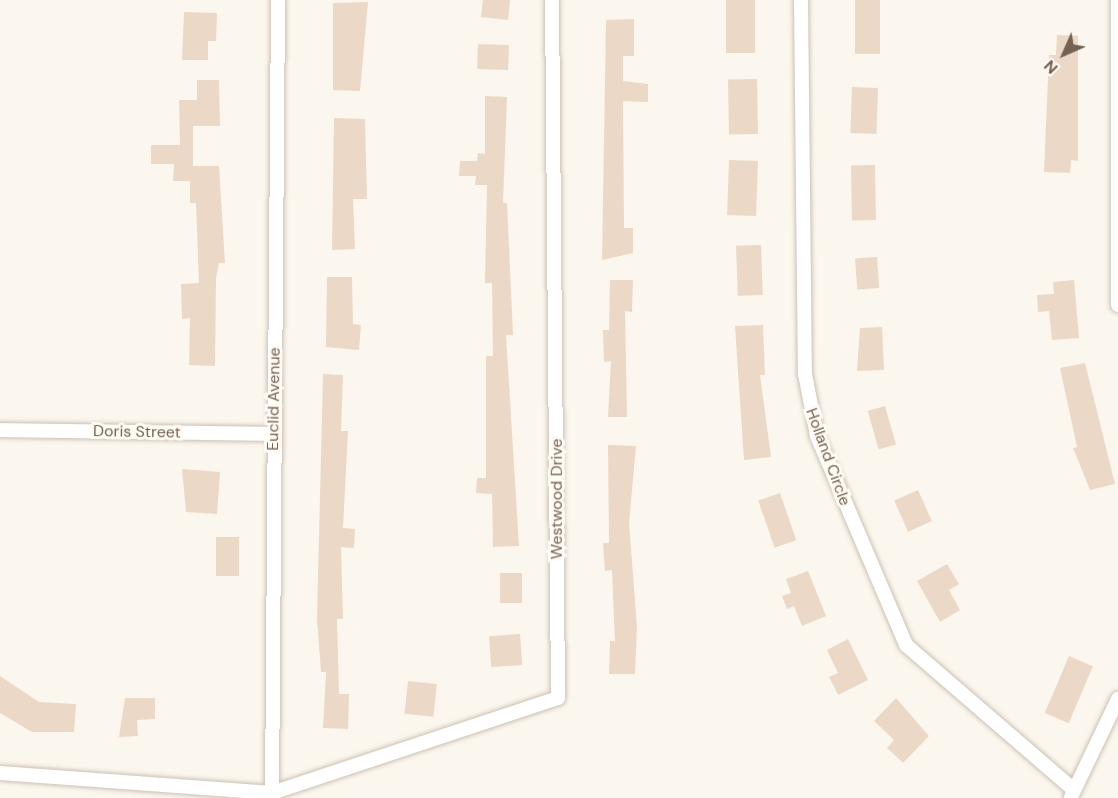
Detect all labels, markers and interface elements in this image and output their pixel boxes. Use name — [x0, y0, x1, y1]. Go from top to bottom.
north arrow — [1034, 24, 1094, 84]
text: N — [1039, 56, 1062, 79]
street label: Euclid Avenue — [263, 347, 285, 451]
street label: Holland Circle — [801, 406, 855, 508]
street label: Doris Street — [93, 422, 181, 442]
street label: Westwood Drive — [547, 439, 567, 559]

